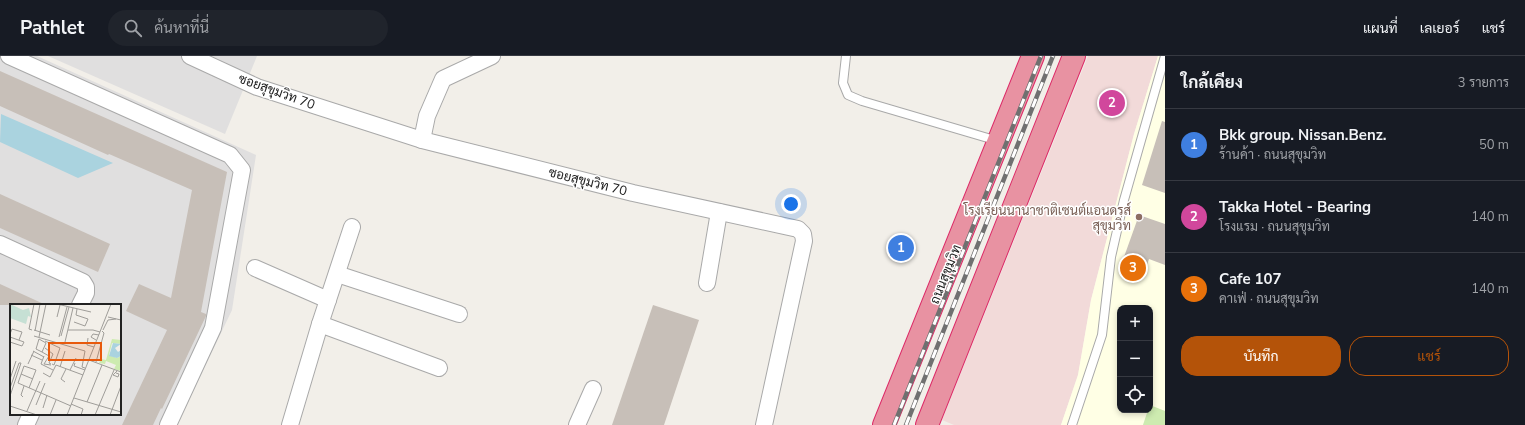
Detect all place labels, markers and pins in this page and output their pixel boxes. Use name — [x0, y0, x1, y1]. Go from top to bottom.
pin: 2 — [1099, 88, 1125, 118]
place label: โรงเรียนนานาชาติเซนต์แอนดรูส์ สุขุมวิท — [962, 201, 1131, 235]
marker: โรงเรียนนานาชาติเซนต์แอนดรูส์ สุขุมวิท — [1134, 212, 1144, 222]
pin: 1 — [888, 233, 914, 263]
pin: 3 — [1120, 253, 1146, 283]

